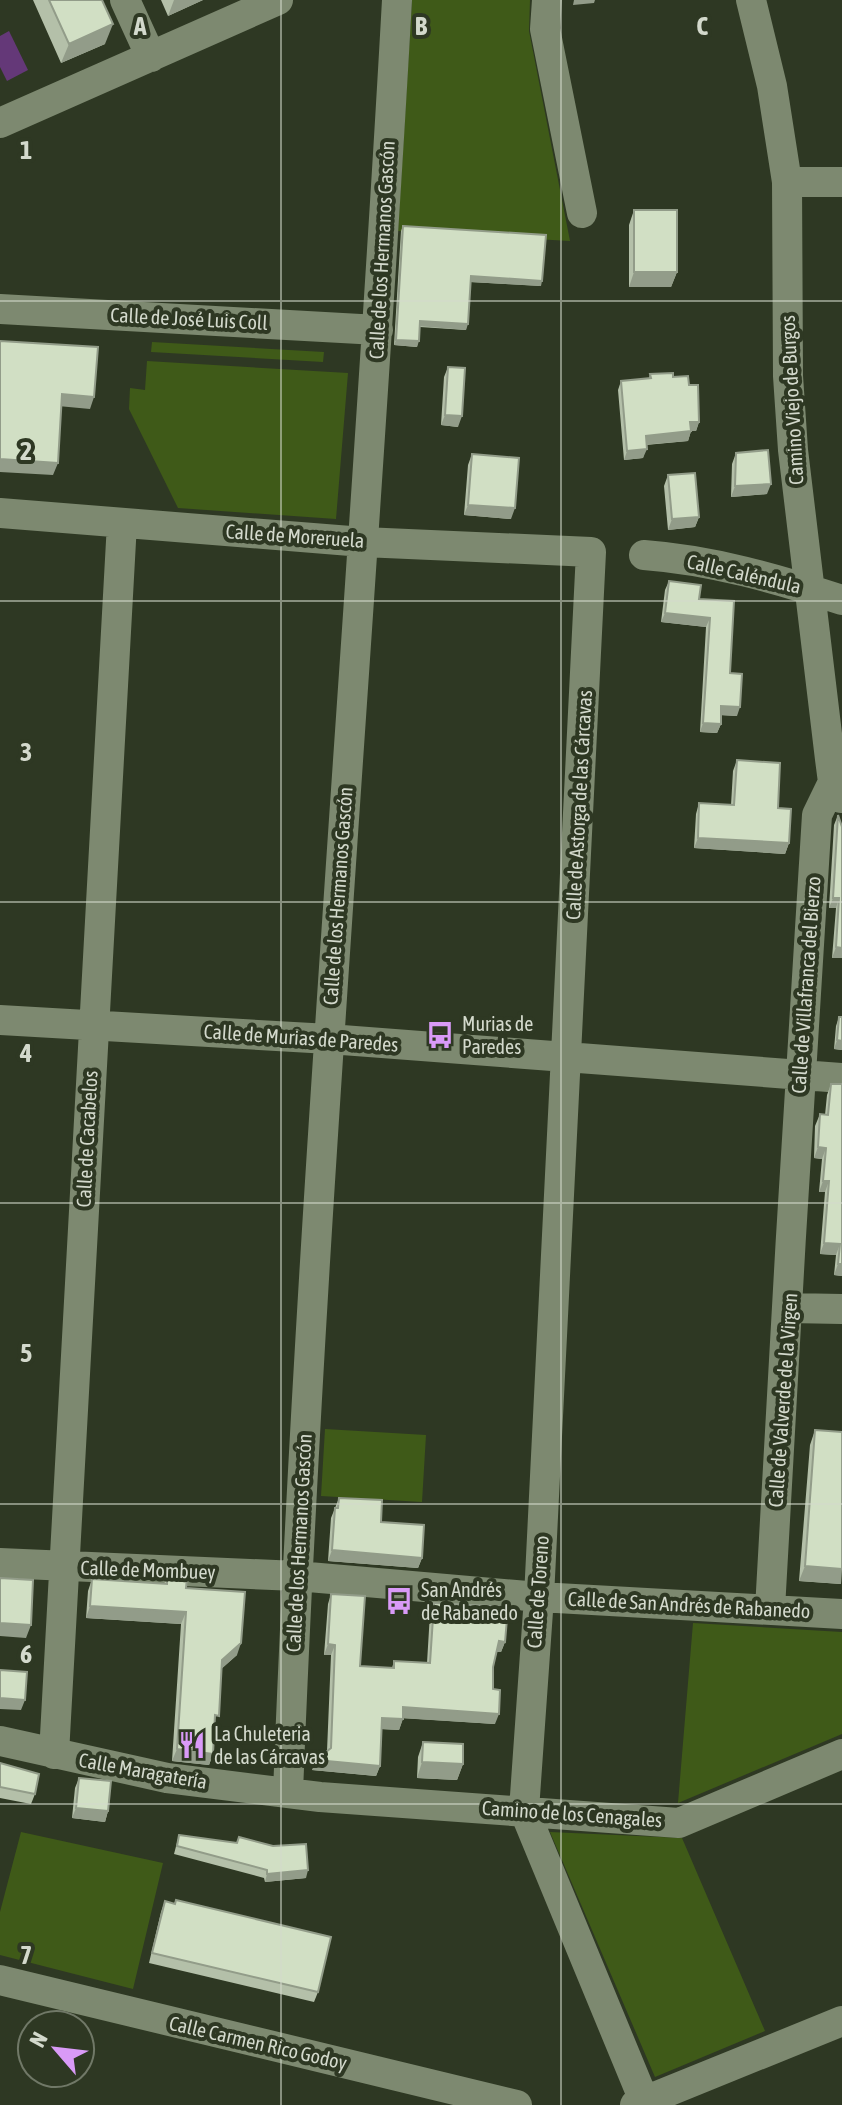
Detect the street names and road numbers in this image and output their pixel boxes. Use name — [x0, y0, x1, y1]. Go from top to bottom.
street label: Calle de los Hermanos Gascón — [364, 140, 399, 360]
street label: Calle de José Luis Coll — [110, 303, 269, 334]
street label: Camino Viejo de Burgos — [776, 315, 807, 485]
street label: Calle de Moreruela — [225, 519, 365, 552]
street label: Calle Caléndula — [685, 549, 803, 598]
street label: Calle de Astorga de las Cárcavas — [561, 689, 596, 921]
street label: Calle de los Hermanos Gascón — [318, 786, 357, 1006]
street label: Calle de Villafranca del Bierzo — [786, 876, 825, 1094]
street label: Calle de Murias de Paredes — [203, 1019, 399, 1056]
street label: Calle de Cacabelos — [71, 1070, 102, 1208]
street label: Calle de Valverde de la Virgen — [764, 1292, 801, 1508]
street label: Calle de los Hermanos Gascón — [281, 1433, 316, 1653]
street label: Calle de Toreno — [522, 1535, 553, 1649]
street label: Calle de Mombuey — [80, 1556, 216, 1583]
street label: Calle de San Andrés de Rabanedo — [567, 1587, 811, 1622]
street label: Calle Maragatería — [77, 1748, 209, 1793]
street label: Camino de los Cenagales — [481, 1796, 663, 1831]
street label: Calle Carmen Rico Godoy — [167, 2011, 349, 2074]

